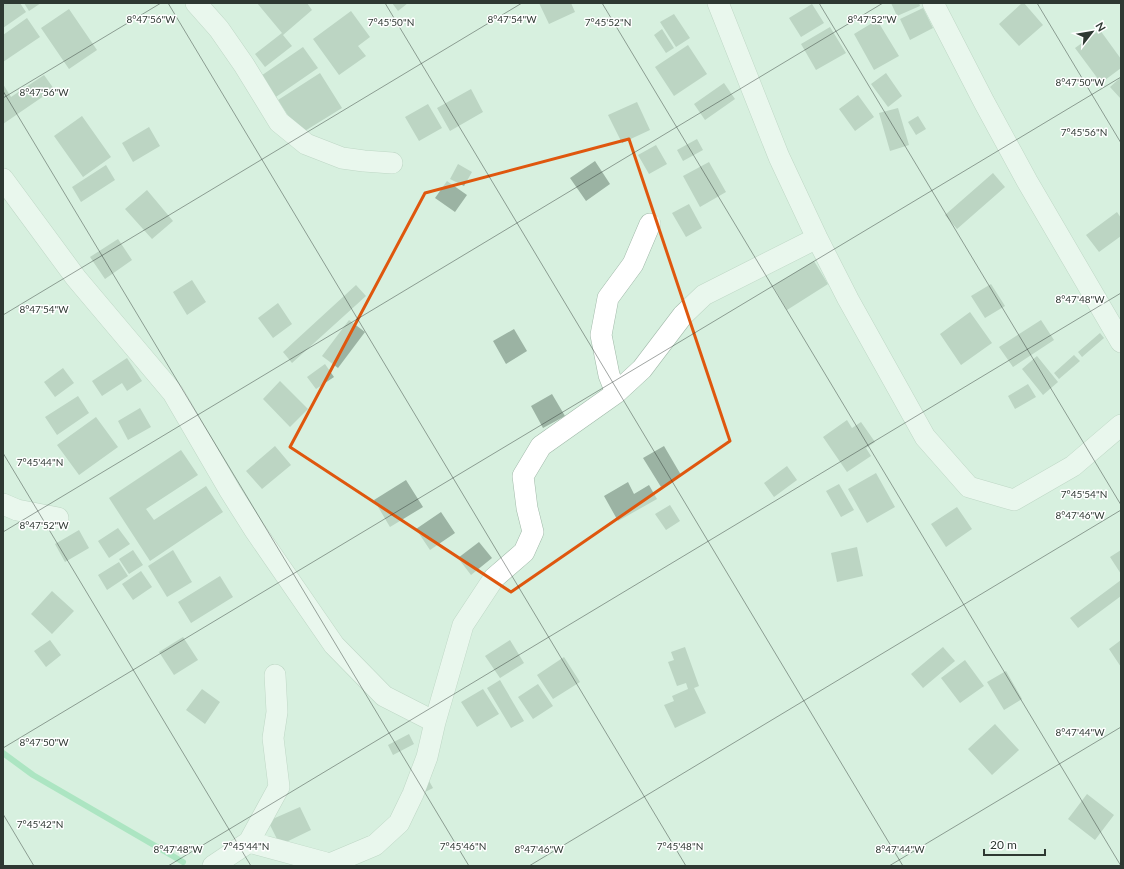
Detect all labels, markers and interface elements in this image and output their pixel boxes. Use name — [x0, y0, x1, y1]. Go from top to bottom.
north arrow — [1072, 12, 1112, 52]
text: 8°47'56"W — [126, 13, 176, 25]
text: 8°47'54"W — [487, 13, 537, 25]
text: 8°47'52"W — [847, 13, 897, 25]
text: 7°45'50"N — [368, 16, 414, 28]
text: 7°45'52"N — [585, 16, 631, 28]
text: N — [1093, 20, 1109, 34]
text: 8°47'50"W — [1055, 76, 1105, 88]
text: 8°47'56"W — [19, 86, 69, 98]
text: 7°45'56"N — [1061, 126, 1107, 138]
text: 8°47'48"W — [1055, 293, 1105, 305]
text: 8°47'54"W — [19, 303, 69, 315]
text: 7°45'44"N — [17, 456, 63, 468]
text: 7°45'54"N — [1061, 488, 1107, 500]
text: 8°47'46"W — [1055, 509, 1105, 521]
text: 8°47'52"W — [19, 519, 69, 531]
text: 8°47'44"W — [1055, 726, 1105, 738]
text: 8°47'50"W — [19, 736, 69, 748]
text: 7°45'42"N — [17, 818, 63, 830]
scale bar — [984, 831, 1045, 857]
text: 20 m — [990, 837, 1017, 852]
text: 7°45'44"N — [223, 840, 269, 852]
text: 7°45'46"N — [440, 840, 486, 852]
text: 7°45'48"N — [657, 840, 703, 852]
text: 8°47'48"W — [153, 843, 203, 855]
text: 8°47'46"W — [514, 843, 564, 855]
text: 8°47'44"W — [875, 843, 925, 855]

